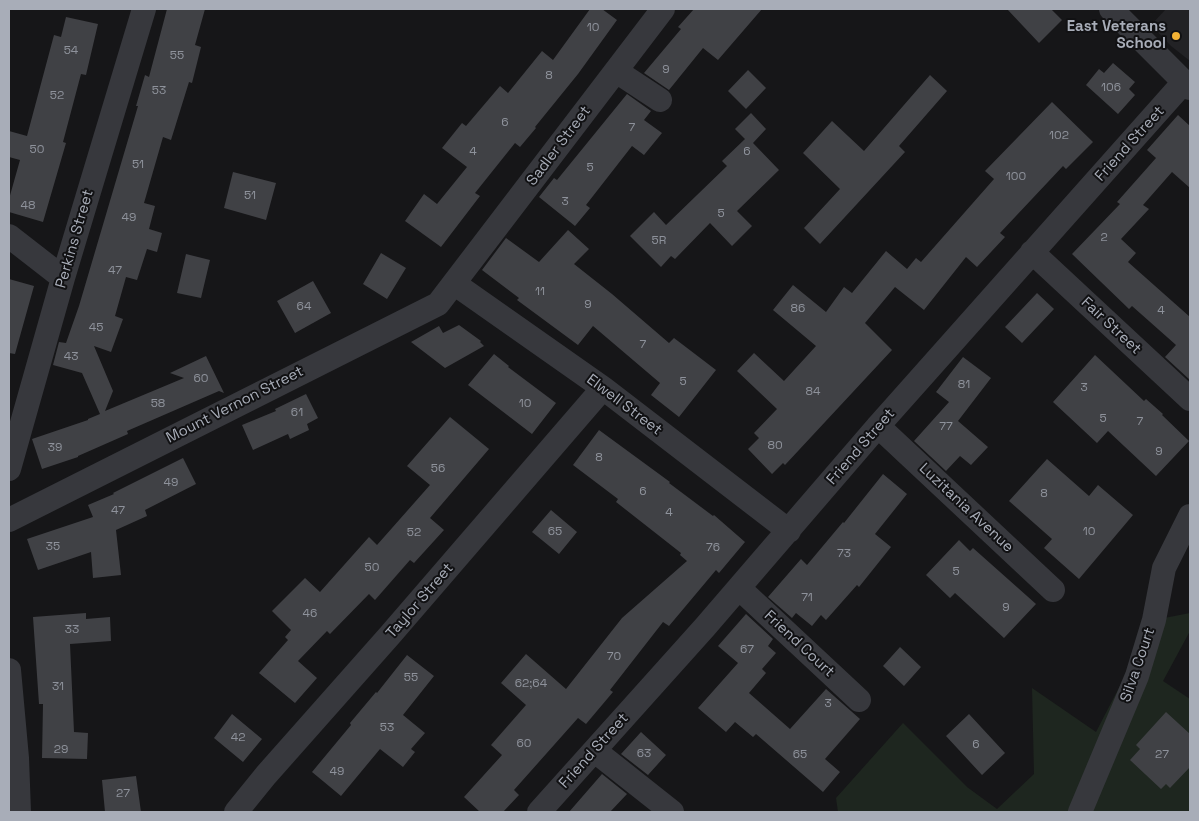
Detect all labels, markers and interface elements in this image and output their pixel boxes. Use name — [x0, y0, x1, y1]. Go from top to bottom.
place label: East Veterans School — [1067, 18, 1166, 53]
house number: 10 — [587, 21, 599, 35]
marker: East Veterans School — [1170, 30, 1182, 42]
house number: 54 — [64, 44, 78, 58]
house number: 55 — [170, 49, 184, 63]
house number: 9 — [662, 63, 670, 77]
house number: 8 — [545, 69, 553, 83]
house number: 106 — [1101, 81, 1121, 95]
house number: 53 — [152, 84, 166, 98]
house number: 52 — [50, 89, 64, 103]
street label: Sadler Street — [523, 103, 595, 189]
street label: Friend Street — [1092, 103, 1168, 185]
house number: 6 — [501, 116, 509, 130]
house number: 7 — [629, 121, 635, 135]
house number: 102 — [1049, 129, 1069, 143]
house number: 50 — [30, 143, 44, 157]
house number: 4 — [469, 145, 477, 159]
house number: 6 — [743, 145, 751, 159]
house number: 51 — [132, 158, 144, 172]
house number: 5 — [586, 161, 594, 175]
house number: 100 — [1006, 170, 1026, 184]
street label: Perkins Street — [52, 188, 98, 290]
house number: 51 — [244, 189, 256, 203]
house number: 3 — [561, 195, 569, 209]
house number: 48 — [21, 199, 35, 213]
house number: 5 — [717, 207, 725, 221]
house number: 49 — [122, 211, 136, 225]
house number: 2 — [1100, 231, 1108, 245]
house number: 5R — [652, 234, 666, 248]
house number: 47 — [108, 264, 122, 278]
house number: 11 — [535, 285, 545, 299]
street label: Fair Street — [1077, 294, 1145, 358]
house number: 9 — [584, 298, 592, 312]
house number: 64 — [297, 300, 311, 314]
house number: 86 — [791, 302, 805, 316]
house number: 4 — [1157, 304, 1165, 318]
house number: 45 — [89, 321, 103, 335]
house number: 7 — [640, 338, 646, 352]
house number: 43 — [64, 350, 78, 364]
street label: Mount Vernon Street — [163, 363, 307, 447]
street label: Elwell Street — [583, 371, 665, 439]
house number: 60 — [193, 372, 209, 386]
house number: 5 — [679, 375, 687, 389]
house number: 81 — [958, 378, 970, 392]
house number: 3 — [1080, 381, 1088, 395]
house number: 84 — [806, 385, 820, 399]
house number: 58 — [151, 397, 165, 411]
house number: 10 — [519, 397, 531, 411]
street label: Friend Street — [823, 405, 899, 489]
house number: 61 — [291, 406, 303, 420]
house number: 5 — [1099, 412, 1107, 426]
house number: 7 — [1137, 415, 1143, 429]
house number: 77 — [939, 420, 953, 434]
house number: 80 — [767, 439, 783, 453]
house number: 39 — [48, 441, 62, 455]
house number: 9 — [1155, 445, 1163, 459]
house number: 8 — [595, 451, 603, 465]
street label: Luzitania Avenue — [915, 460, 1017, 556]
house number: 56 — [431, 462, 445, 476]
house number: 49 — [164, 476, 178, 490]
house number: 6 — [639, 485, 647, 499]
house number: 8 — [1040, 487, 1048, 501]
house number: 47 — [111, 504, 125, 518]
house number: 4 — [665, 506, 673, 520]
house number: 65 — [548, 525, 562, 539]
house number: 10 — [1083, 525, 1095, 539]
house number: 52 — [407, 526, 421, 540]
house number: 35 — [46, 540, 60, 554]
house number: 76 — [706, 541, 720, 555]
house number: 73 — [837, 547, 851, 561]
street label: Taylor Street — [383, 560, 457, 642]
house number: 50 — [365, 561, 379, 575]
house number: 5 — [952, 565, 960, 579]
house number: 71 — [801, 591, 813, 605]
house number: 9 — [1002, 601, 1010, 615]
house number: 46 — [303, 607, 317, 621]
street label: Friend Court — [760, 607, 838, 681]
house number: 33 — [65, 623, 79, 637]
street label: Silva Court — [1117, 625, 1159, 705]
house number: 67 — [740, 643, 754, 657]
house number: 70 — [607, 650, 621, 664]
house number: 55 — [404, 671, 418, 685]
house number: 62;64 — [515, 677, 547, 691]
house number: 31 — [52, 680, 64, 694]
house number: 3 — [824, 697, 832, 711]
street label: Friend Street — [556, 710, 632, 792]
house number: 53 — [380, 721, 394, 735]
house number: 42 — [231, 731, 245, 745]
house number: 60 — [516, 737, 532, 751]
house number: 6 — [972, 738, 980, 752]
house number: 29 — [54, 743, 68, 757]
house number: 63 — [637, 747, 651, 761]
house number: 65 — [793, 748, 807, 762]
house number: 27 — [1155, 748, 1169, 762]
house number: 49 — [330, 765, 344, 779]
house number: 27 — [116, 787, 130, 801]

